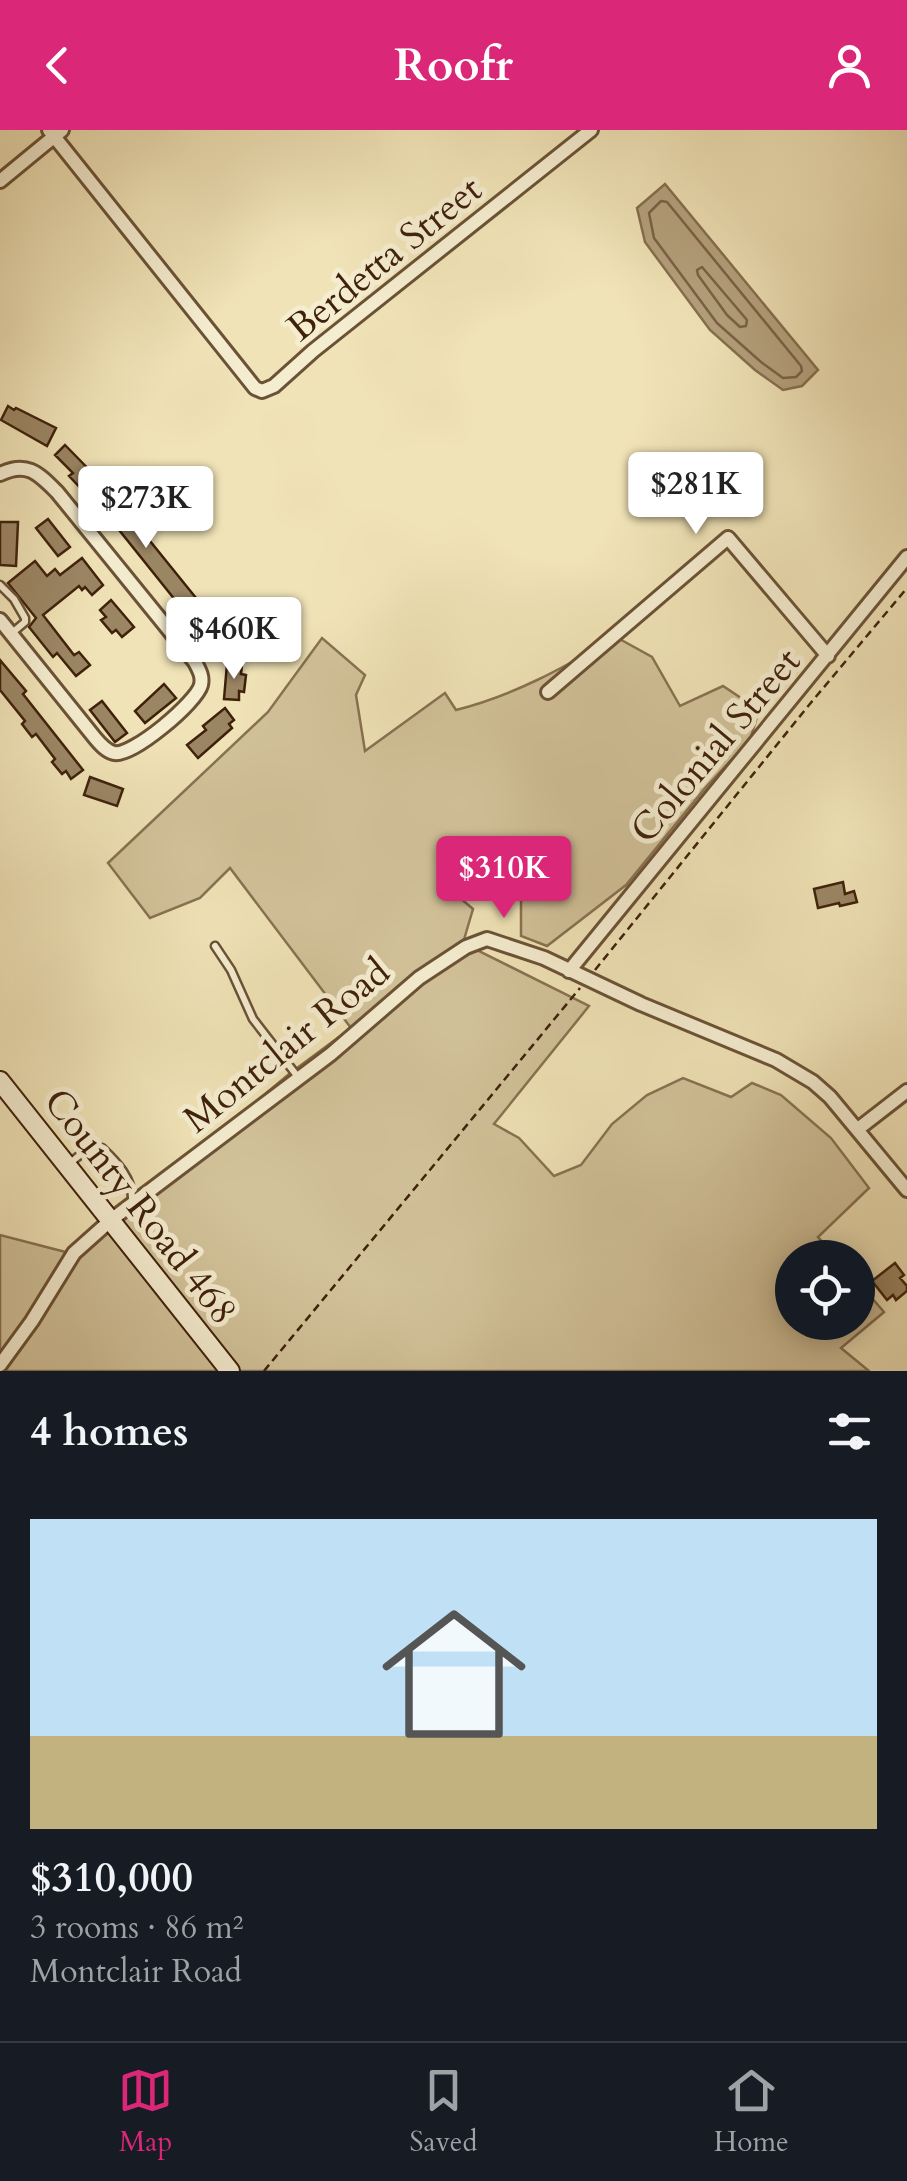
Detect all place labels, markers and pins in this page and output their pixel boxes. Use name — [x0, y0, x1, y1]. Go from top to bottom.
pin: $281K — [626, 452, 766, 537]
pin: $273K — [76, 466, 216, 551]
pin: $460K — [164, 597, 304, 682]
pin: $310K — [434, 836, 574, 921]

